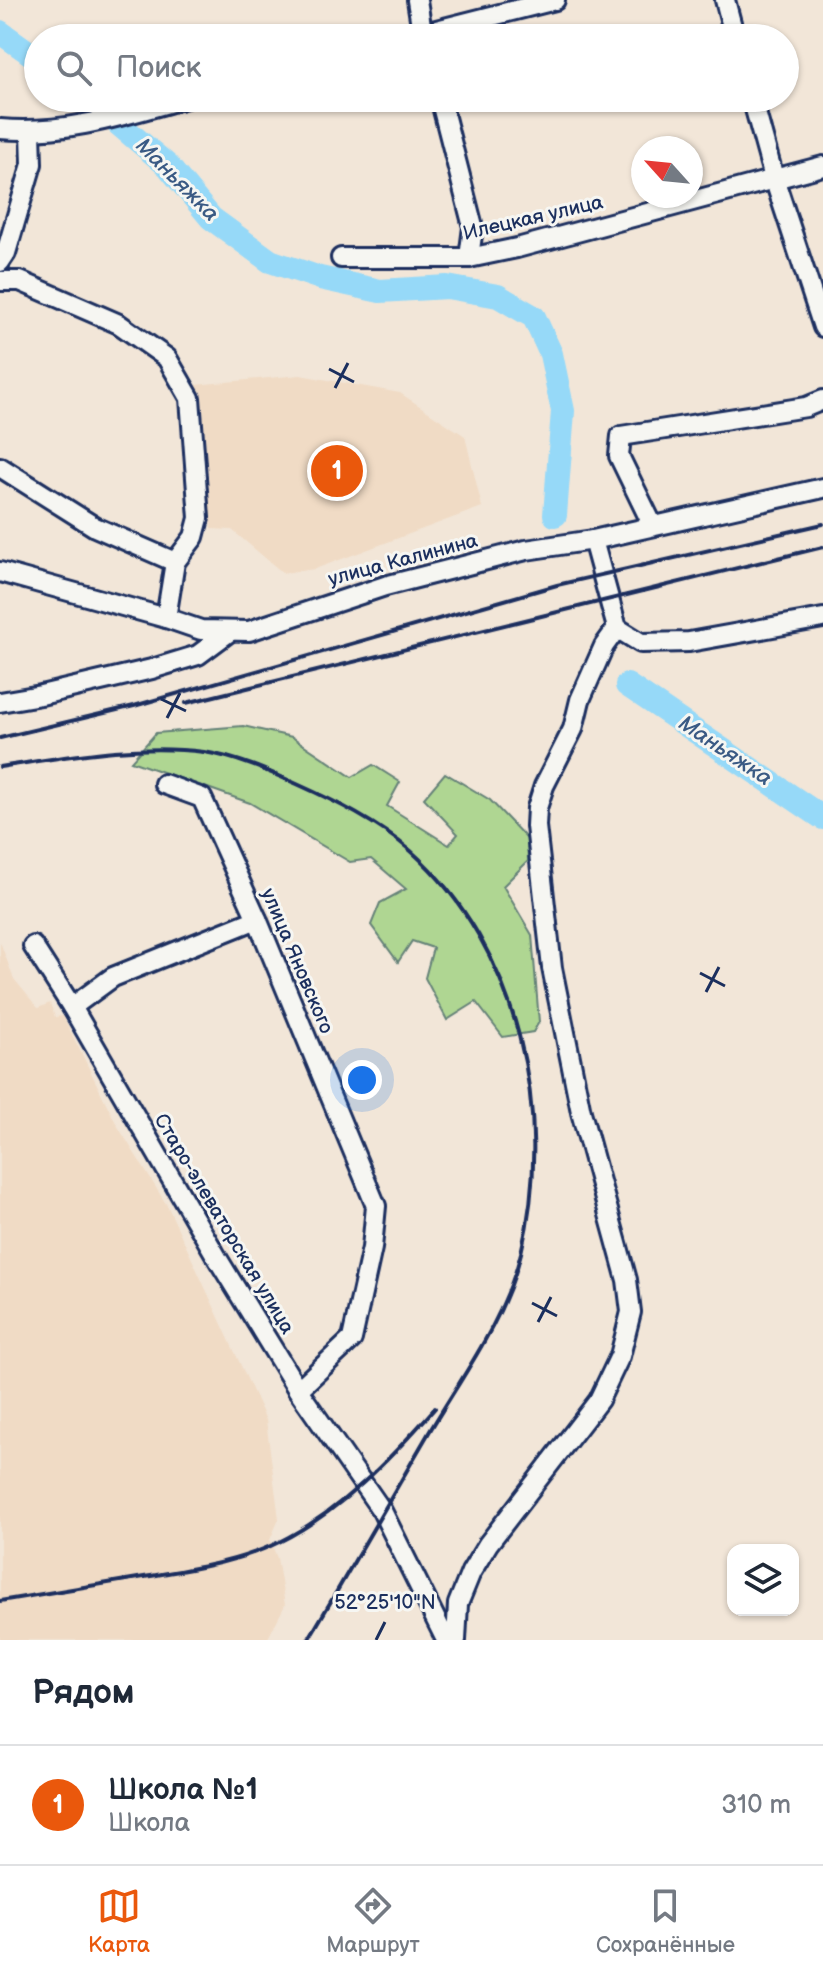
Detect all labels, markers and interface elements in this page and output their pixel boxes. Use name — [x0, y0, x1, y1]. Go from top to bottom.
search box — [24, 24, 799, 112]
icon: search — [52, 46, 96, 90]
text: Поиск — [116, 50, 202, 86]
water label: Маньяжка — [130, 133, 224, 227]
north arrow — [631, 136, 703, 208]
street label: Илецкая улица — [461, 190, 606, 246]
pin: 1 — [311, 441, 363, 501]
street label: улица Калинина — [326, 528, 480, 591]
water label: Маньяжка — [673, 710, 777, 792]
street label: улица Яновского — [256, 885, 338, 1037]
your location — [342, 1060, 382, 1100]
street label: Старо-элеваторская улица — [149, 1110, 299, 1339]
map controls — [727, 1544, 799, 1616]
button: layers — [727, 1544, 799, 1616]
text: 52°25'10"N — [334, 1591, 436, 1615]
text: Рядом — [32, 1672, 134, 1713]
text: Школа №1 — [108, 1772, 258, 1808]
text: 1 — [53, 1790, 63, 1821]
text: 310 m — [721, 1790, 791, 1821]
text: Школа — [108, 1808, 190, 1839]
tab: Карта — [88, 1884, 150, 1959]
tab: Маршрут — [326, 1884, 420, 1959]
tab: Сохранённые — [596, 1884, 735, 1959]

